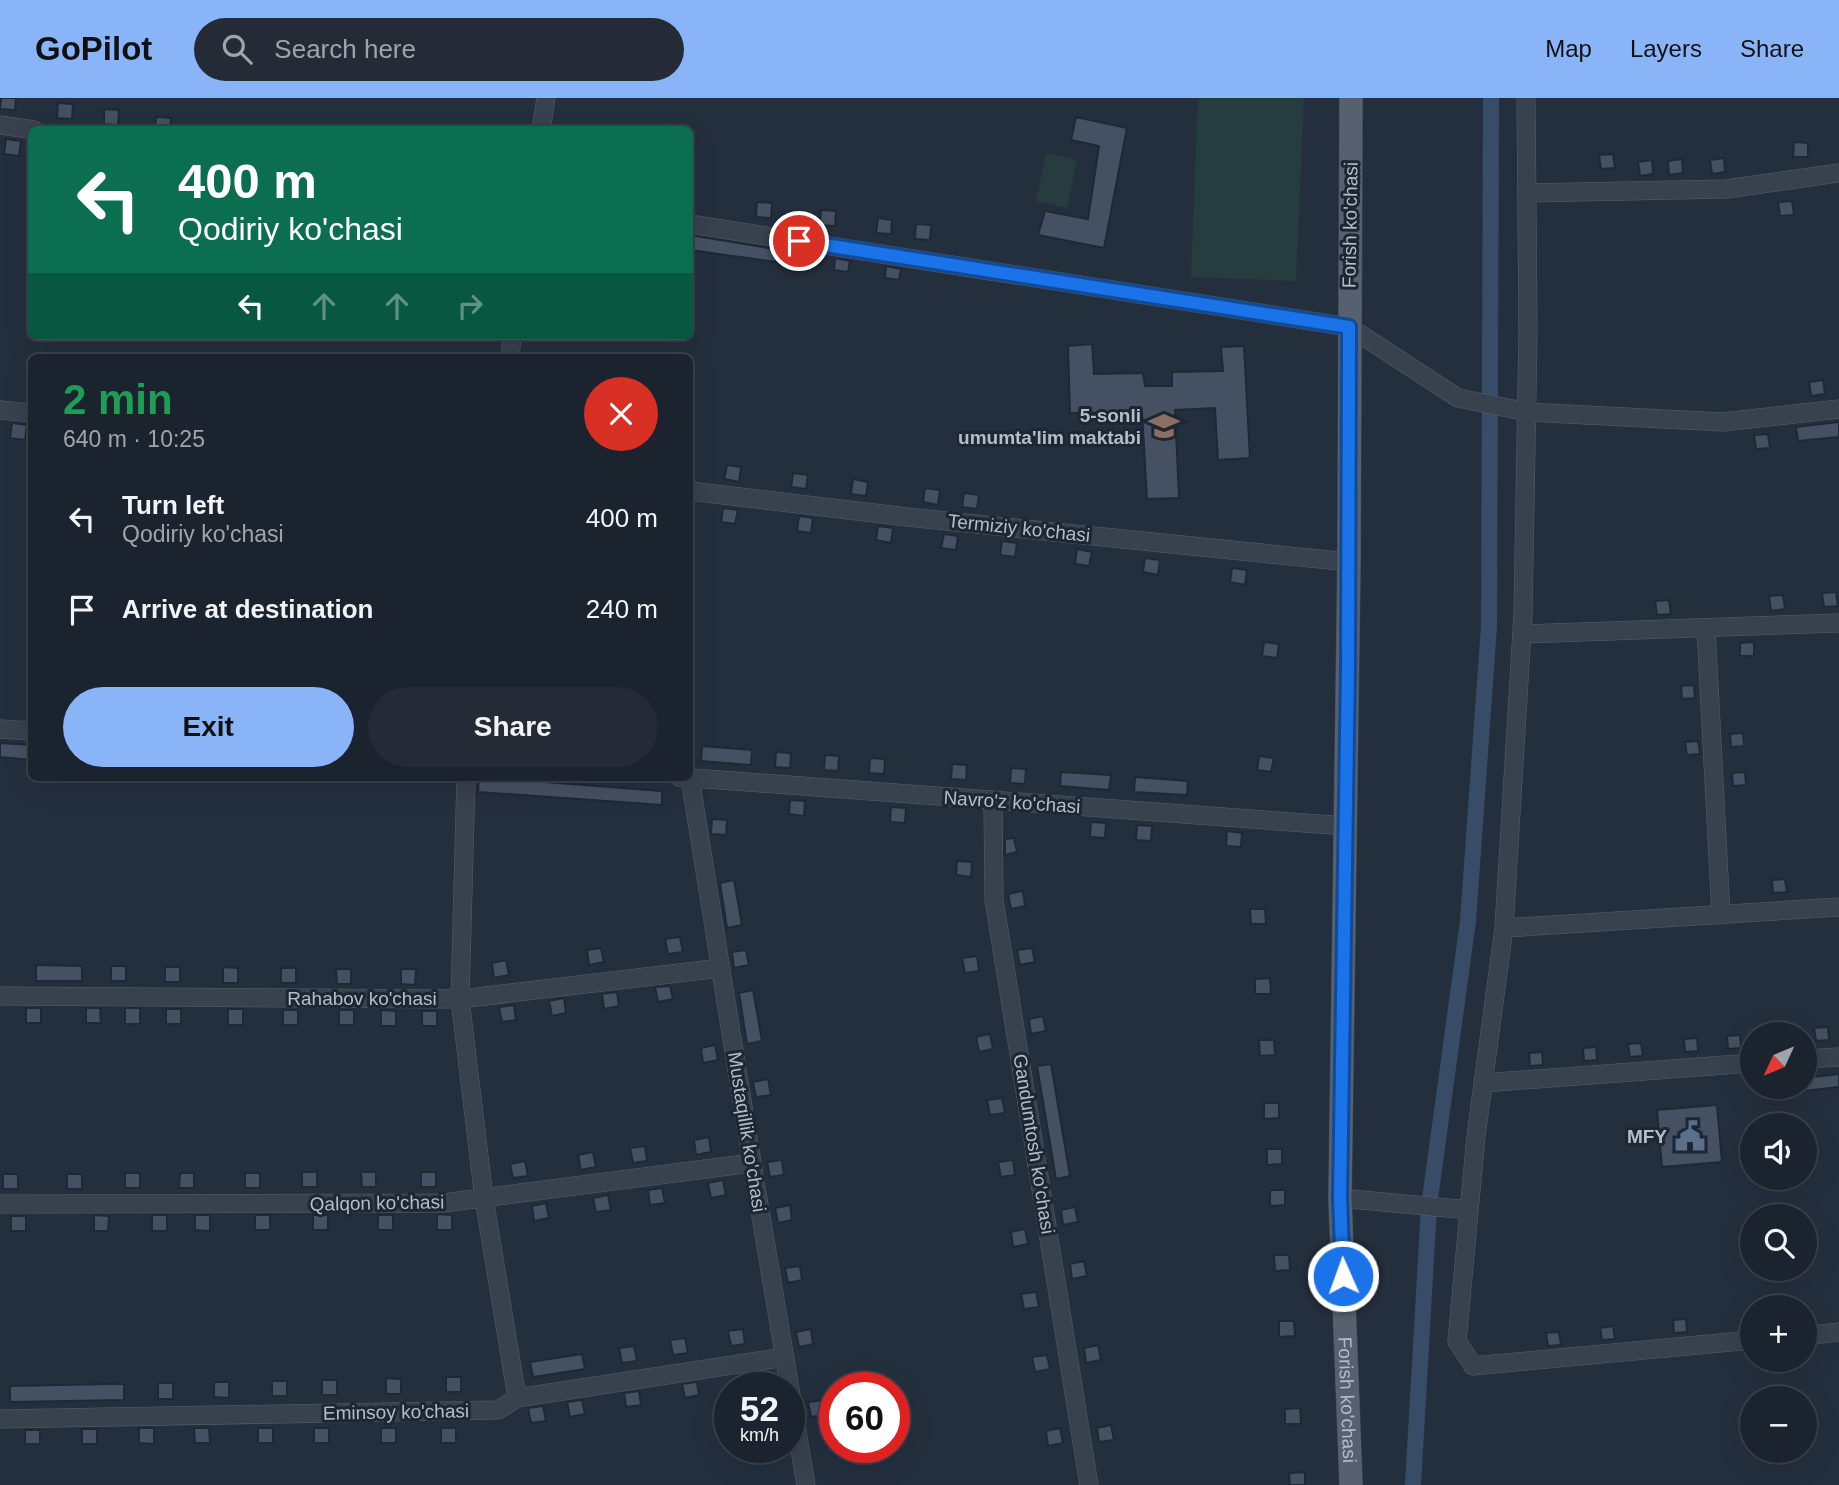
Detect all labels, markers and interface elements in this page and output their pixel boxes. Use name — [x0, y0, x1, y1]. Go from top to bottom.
search box — [194, 18, 684, 81]
text: GoPilot — [35, 30, 152, 67]
icon: search — [218, 30, 256, 68]
text: Search here — [274, 34, 416, 64]
text: Map — [1545, 35, 1592, 62]
text: Layers — [1630, 35, 1702, 62]
text: Share — [1740, 35, 1804, 62]
icon: left — [63, 154, 154, 245]
text: 400 m — [178, 154, 317, 208]
street label: Forish ko'chasi — [1338, 162, 1362, 288]
text: Qodiriy ko'chasi — [178, 211, 403, 247]
pin — [769, 211, 829, 271]
icon: arrive — [780, 222, 818, 260]
icon: left — [232, 287, 270, 325]
icon: ahead — [305, 287, 343, 325]
icon: ahead — [378, 287, 416, 325]
icon: right — [451, 287, 489, 325]
text: 2 min — [63, 376, 173, 423]
button: close — [584, 377, 658, 451]
place label: 5-sonli umumta'lim maktabi — [958, 405, 1141, 448]
school or university icon: 5-sonli umumta'lim maktabi — [1147, 409, 1181, 443]
text: 640 m · 10:25 — [63, 426, 205, 452]
text: Turn left — [122, 490, 224, 520]
icon: left — [63, 500, 101, 538]
text: 400 m — [586, 503, 658, 533]
street label: Termiziy ko'chasi — [947, 510, 1091, 546]
text: Qodiriy ko'chasi — [122, 521, 284, 547]
icon: arrive — [63, 591, 101, 629]
text: Arrive at destination — [122, 594, 373, 624]
text: 240 m — [586, 594, 658, 624]
button: Exit — [63, 687, 354, 767]
button: Share — [368, 687, 658, 767]
street label: Navro'z ko'chasi — [943, 787, 1081, 817]
street label: Rahabov ko'chasi — [287, 988, 437, 1009]
north arrow — [1740, 1022, 1816, 1099]
map controls — [1740, 1022, 1817, 1463]
street label: Mustaqillik ko'chasi — [724, 1050, 770, 1214]
street label: Gandumtosh ko'chasi — [1009, 1052, 1059, 1236]
button: sound — [1740, 1113, 1817, 1190]
public building icon: MFY — [1673, 1119, 1707, 1153]
place label: MFY — [1627, 1126, 1667, 1147]
street label: Qalqon ko'chasi — [310, 1191, 444, 1215]
button: search — [1740, 1204, 1817, 1281]
position arrow — [1306, 1239, 1380, 1313]
button: + — [1740, 1295, 1817, 1372]
street label: Forish ko'chasi — [1335, 1336, 1361, 1463]
speed limit sign: 60 — [819, 1372, 910, 1463]
button: − — [1740, 1386, 1817, 1463]
text: 52 — [740, 1389, 779, 1428]
street label: Eminsoy ko'chasi — [323, 1400, 469, 1424]
text: km/h — [740, 1425, 779, 1445]

